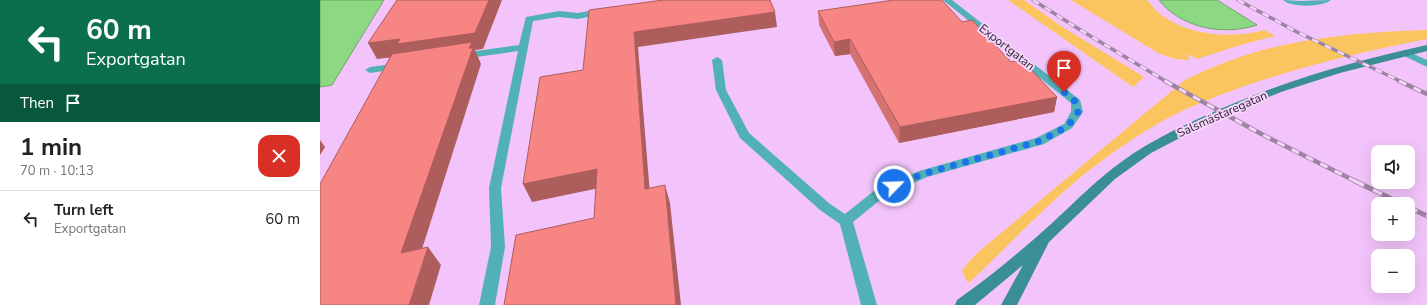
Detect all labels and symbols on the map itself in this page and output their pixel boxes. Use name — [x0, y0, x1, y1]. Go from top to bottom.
street label: Exportgatan — [976, 20, 1038, 74]
pin — [1047, 51, 1081, 92]
street label: Salsmästaregatan — [1174, 87, 1270, 141]
position arrow — [873, 165, 915, 207]

